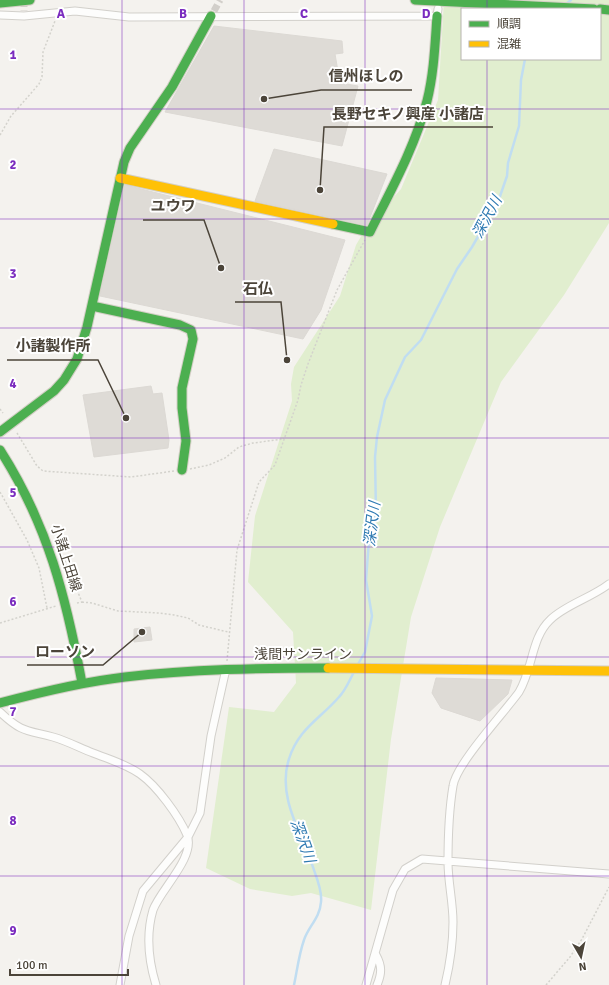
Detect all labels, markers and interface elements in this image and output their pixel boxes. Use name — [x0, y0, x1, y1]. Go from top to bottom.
text: A — [57, 6, 66, 22]
text: B — [179, 6, 187, 22]
text: C — [300, 6, 308, 22]
text: D — [422, 6, 431, 22]
legend — [461, 8, 601, 60]
text: 順調 — [497, 17, 521, 32]
text: 混雑 — [497, 37, 521, 52]
text: 1 — [9, 47, 17, 63]
callout: 信州ほしの — [321, 63, 412, 90]
text: 信州ほしの — [328, 67, 404, 85]
callout: 長野セキノ興産 小諸店 — [324, 100, 493, 127]
text: 長野セキノ興産 小諸店 — [332, 105, 484, 123]
text: 2 — [9, 157, 17, 173]
water label: 深沢川 — [468, 191, 506, 241]
callout: ユウワ — [143, 193, 204, 220]
text: ユウワ — [150, 197, 196, 215]
text: 3 — [9, 266, 17, 282]
callout: 石仏 — [235, 275, 281, 302]
text: 石仏 — [243, 280, 273, 298]
callout: 小諸製作所 — [7, 333, 98, 360]
text: 小諸製作所 — [15, 337, 91, 355]
text: 4 — [9, 376, 17, 392]
text: 5 — [9, 485, 17, 501]
water label: 深沢川 — [360, 499, 384, 547]
street label: 小諸上田線 — [47, 522, 85, 594]
text: 6 — [9, 594, 17, 610]
callout: ローソン — [27, 638, 103, 665]
text: ローソン — [35, 643, 95, 661]
street label: 浅間サンライン — [254, 646, 352, 663]
text: 7 — [9, 704, 17, 720]
text: 8 — [9, 813, 17, 829]
water label: 深沢川 — [287, 817, 320, 867]
text: 9 — [9, 923, 17, 939]
north arrow — [561, 937, 601, 977]
scale bar — [10, 951, 128, 977]
text: 100 m — [16, 958, 48, 973]
text: N — [578, 959, 587, 973]

